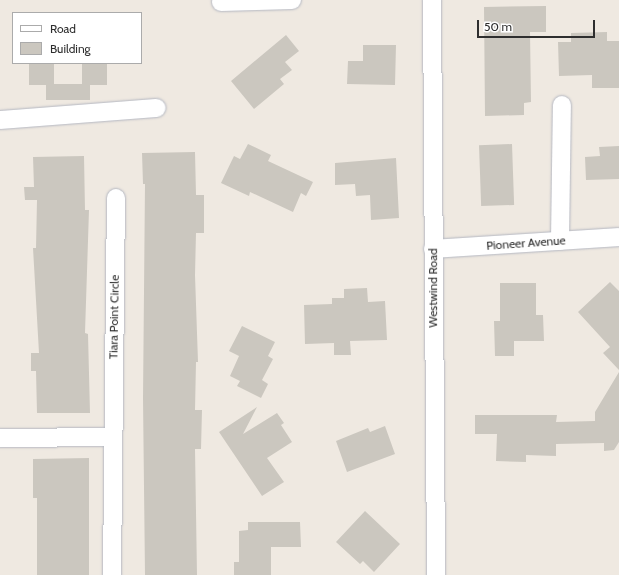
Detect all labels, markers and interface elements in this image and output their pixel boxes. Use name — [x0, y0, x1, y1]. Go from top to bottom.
legend — [12, 12, 142, 64]
scale bar — [479, 12, 597, 38]
text: 50 m — [484, 19, 512, 34]
text: Road — [50, 21, 76, 36]
text: Building — [50, 41, 91, 56]
street label: Pioneer Avenue — [486, 233, 566, 253]
street label: Westwind Road — [426, 248, 440, 328]
street label: Tiara Point Circle — [106, 275, 122, 359]

